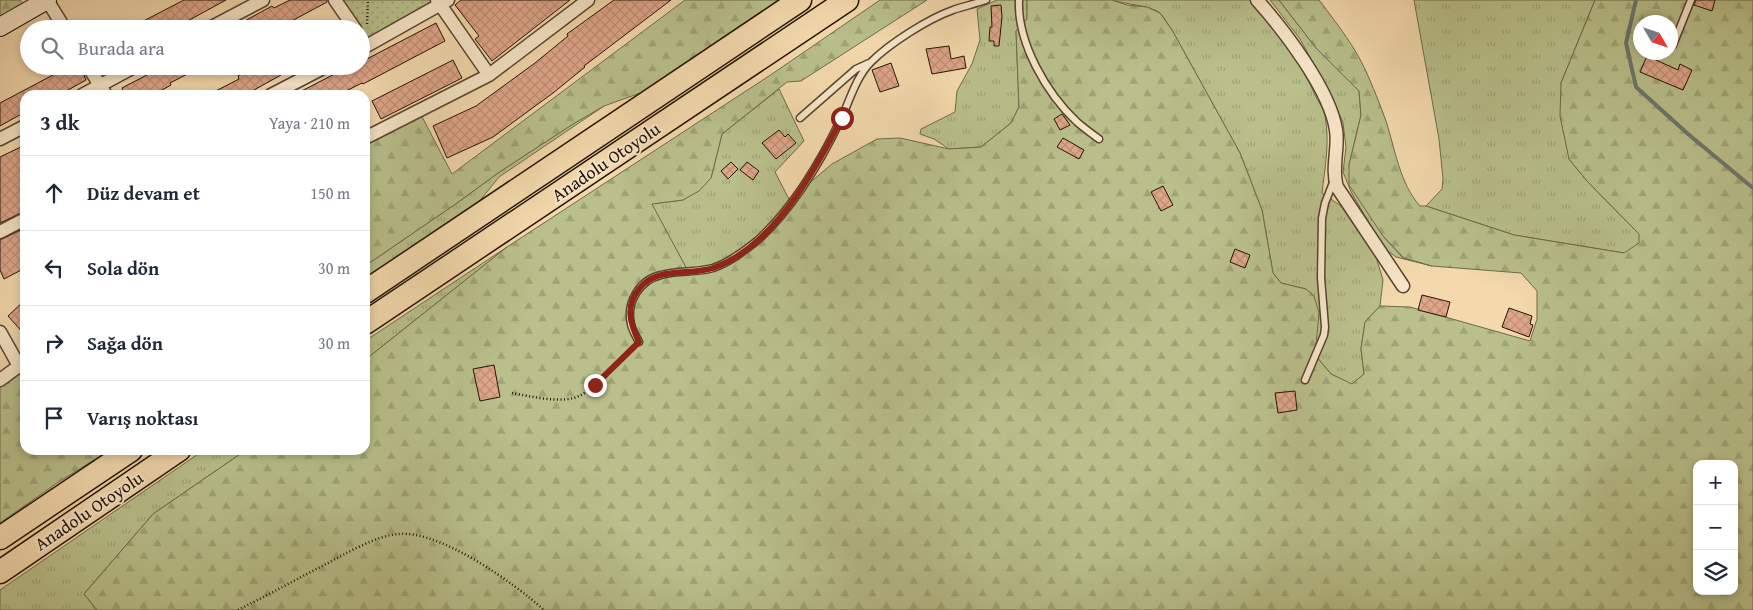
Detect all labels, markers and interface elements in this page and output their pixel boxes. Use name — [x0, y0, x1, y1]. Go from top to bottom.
north arrow — [1633, 15, 1678, 60]
search box — [20, 20, 370, 75]
icon: search — [38, 34, 66, 62]
text: Burada ara — [78, 34, 165, 62]
text: 3 dk — [40, 107, 80, 138]
route start — [831, 107, 854, 130]
text: Yaya · 210 m — [269, 111, 350, 135]
street label: Anadolu Otoyolu — [546, 115, 666, 208]
icon: ahead — [40, 179, 68, 207]
text: Düz devam et — [87, 179, 200, 207]
text: 150 m — [310, 181, 350, 205]
icon: left — [40, 254, 68, 282]
text: Sola dön — [87, 254, 159, 282]
text: 30 m — [318, 256, 350, 280]
icon: right — [40, 329, 68, 357]
text: Sağa dön — [87, 329, 163, 357]
text: 30 m — [318, 331, 350, 355]
route end — [584, 374, 607, 397]
icon: arrive — [40, 404, 68, 432]
text: Varış noktası — [87, 404, 198, 432]
map controls — [1693, 460, 1738, 595]
button: + — [1693, 460, 1738, 505]
street label: Anadolu Otoyolu — [29, 464, 149, 557]
button: − — [1693, 505, 1738, 550]
button: layers — [1693, 550, 1738, 595]

